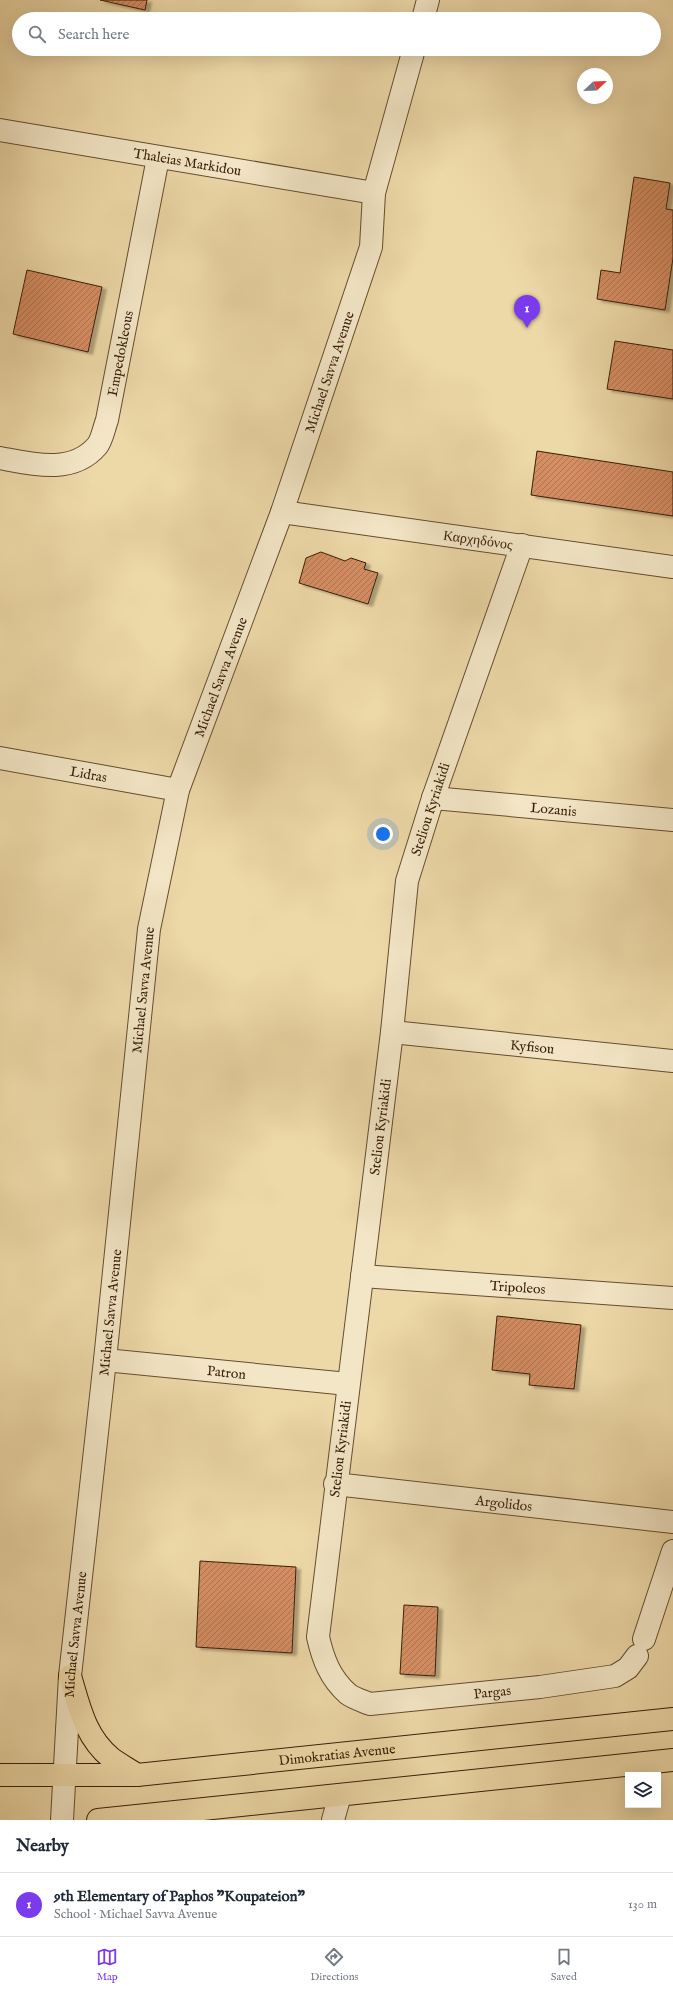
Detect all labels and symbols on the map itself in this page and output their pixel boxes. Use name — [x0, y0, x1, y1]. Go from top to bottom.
north arrow — [577, 68, 613, 104]
street label: Thaleias Markidou — [132, 145, 243, 181]
pin: 1 — [514, 295, 540, 328]
street label: Empedokleous — [104, 309, 138, 398]
street label: Michael Savva Avenue — [301, 309, 359, 435]
street label: Καρχηδόνος — [442, 527, 514, 554]
street label: Michael Savva Avenue — [190, 614, 252, 740]
street label: Steliou Kyriakidi — [407, 760, 455, 858]
street label: Lidras — [68, 763, 108, 787]
street label: Lozanis — [530, 799, 577, 821]
your location — [373, 824, 393, 844]
street label: Michael Savva Avenue — [128, 925, 159, 1054]
street label: Kyfisou — [509, 1036, 555, 1059]
street label: Steliou Kyriakidi — [366, 1078, 396, 1176]
street label: Michael Savva Avenue — [95, 1248, 126, 1377]
street label: Tripoleos — [489, 1277, 546, 1299]
street label: Patron — [206, 1362, 247, 1384]
street label: Steliou Kyriakidi — [326, 1400, 356, 1498]
street label: Argolidos — [473, 1492, 533, 1516]
street label: Michael Savva Avenue — [61, 1570, 92, 1698]
street label: Pargas — [473, 1682, 512, 1704]
street label: Dimokratias Avenue — [278, 1740, 397, 1770]

